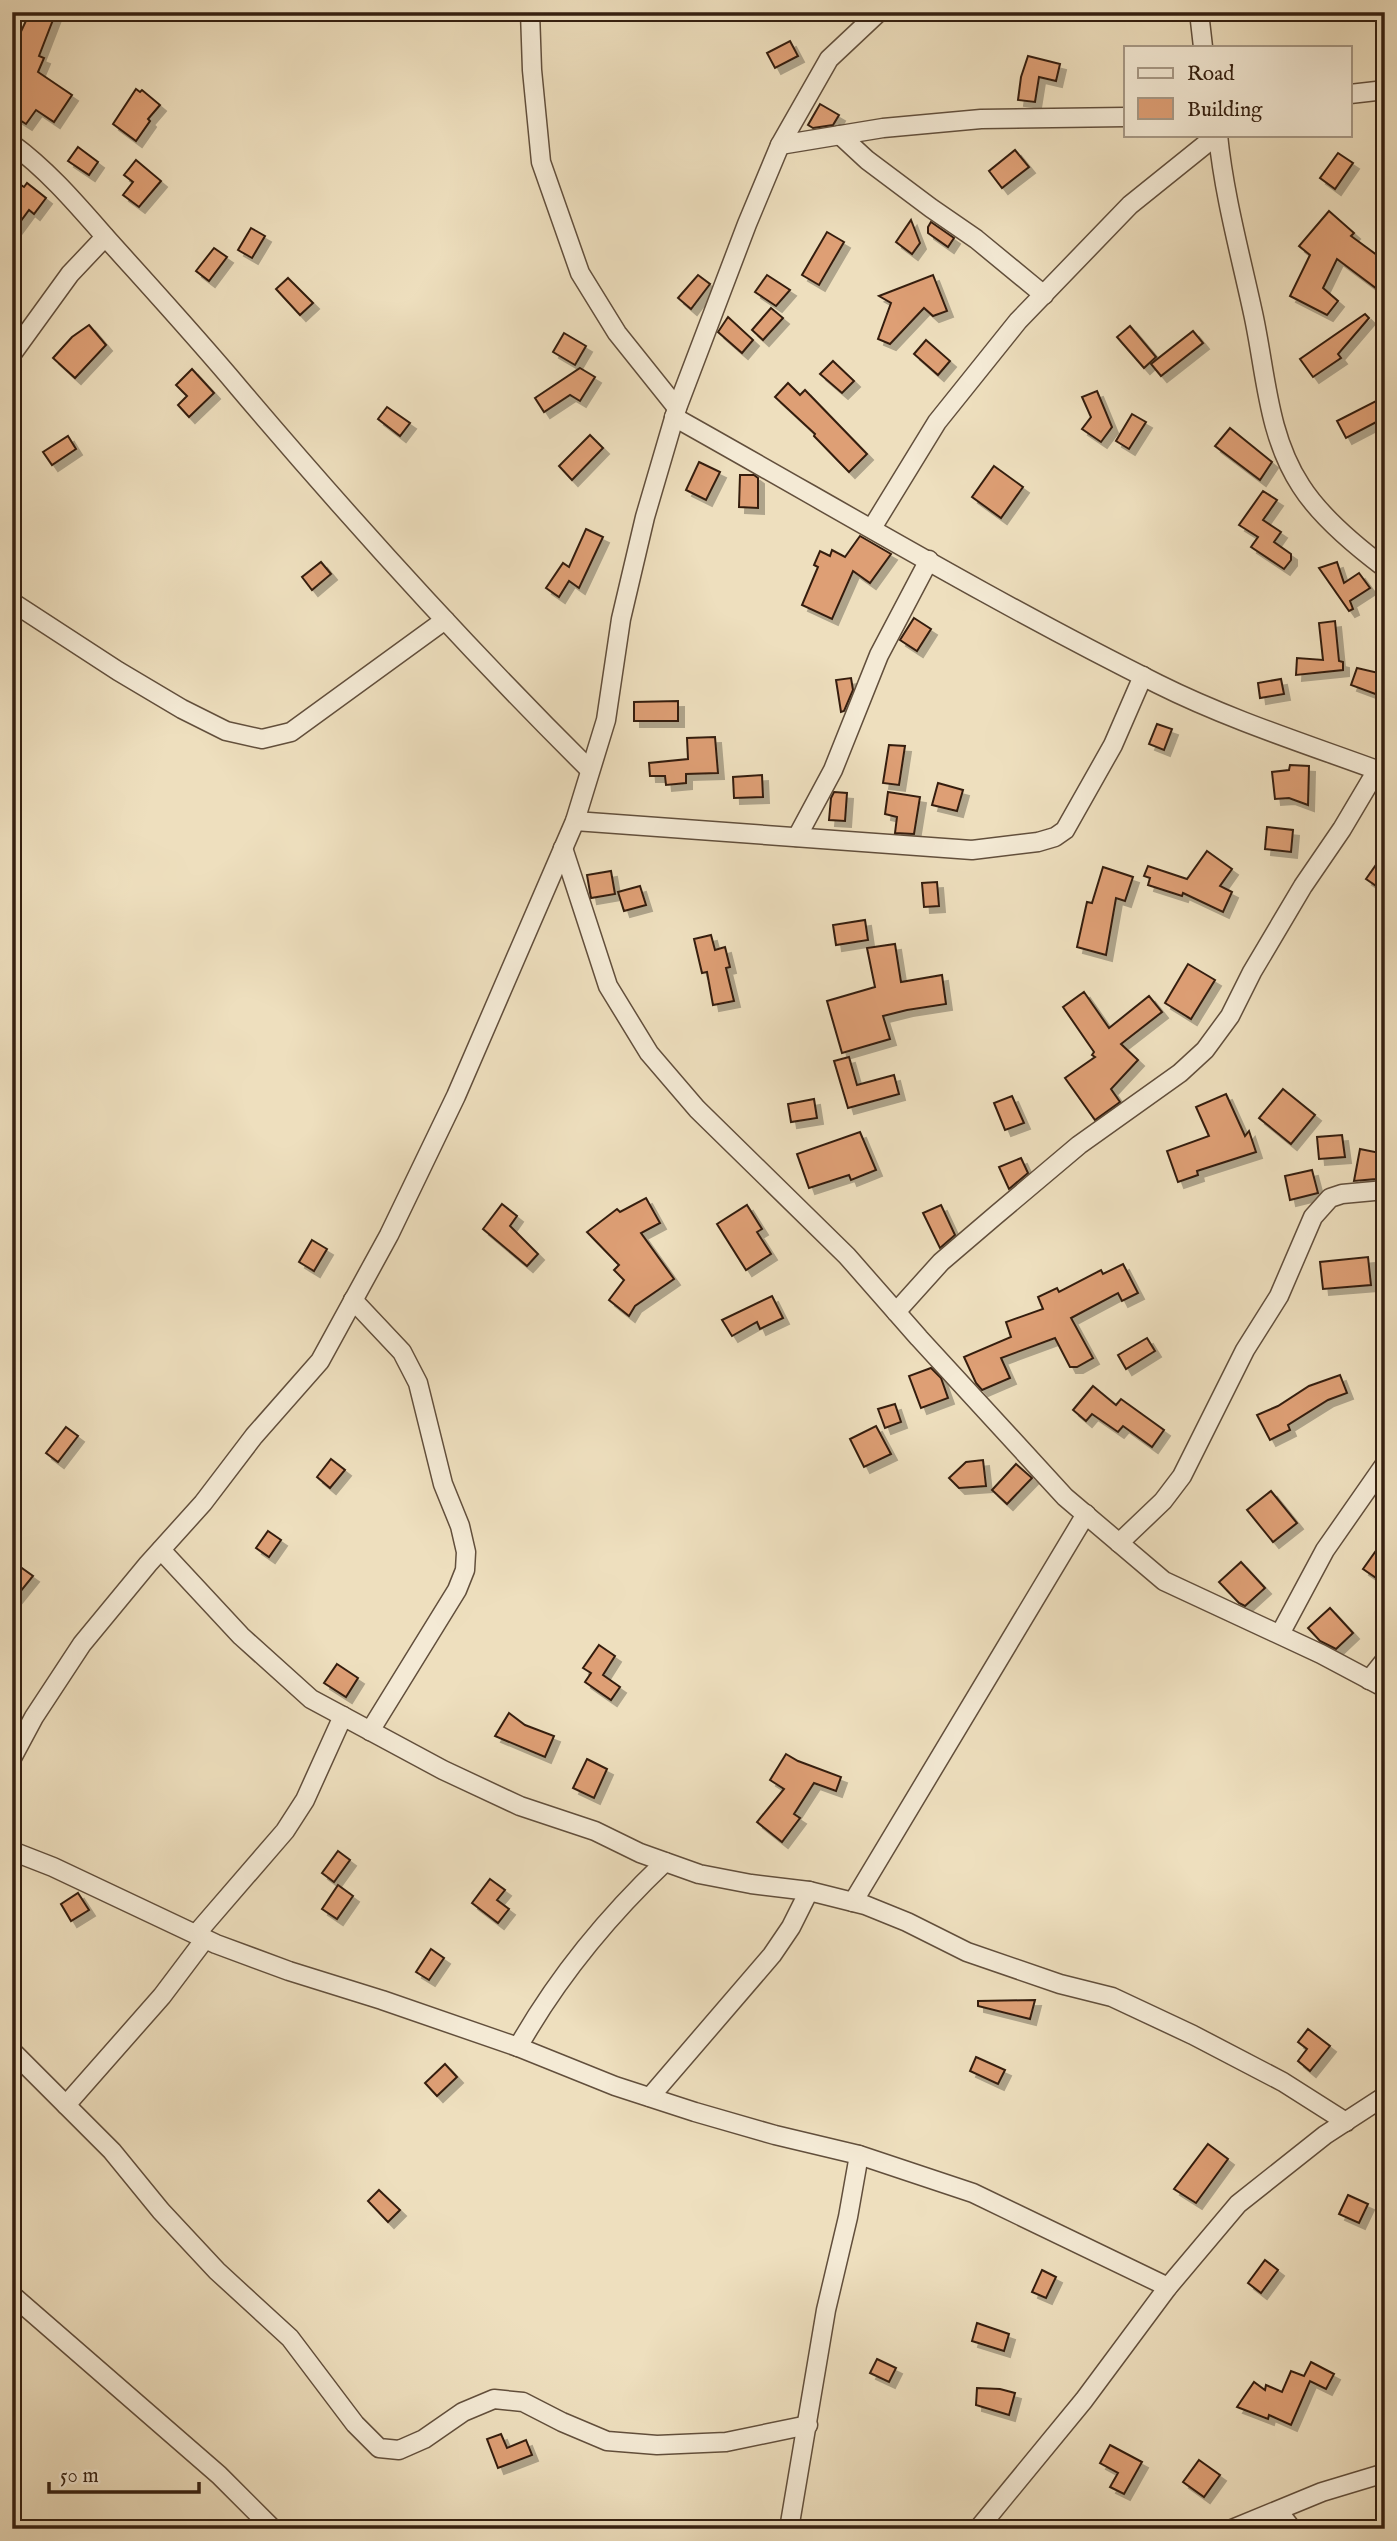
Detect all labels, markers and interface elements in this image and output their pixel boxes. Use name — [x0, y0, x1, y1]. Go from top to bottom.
legend — [1124, 46, 1352, 136]
text: Road — [1187, 61, 1235, 88]
text: Building — [1187, 97, 1263, 124]
scale bar — [49, 2450, 200, 2494]
text: 50 m — [60, 2463, 99, 2490]

